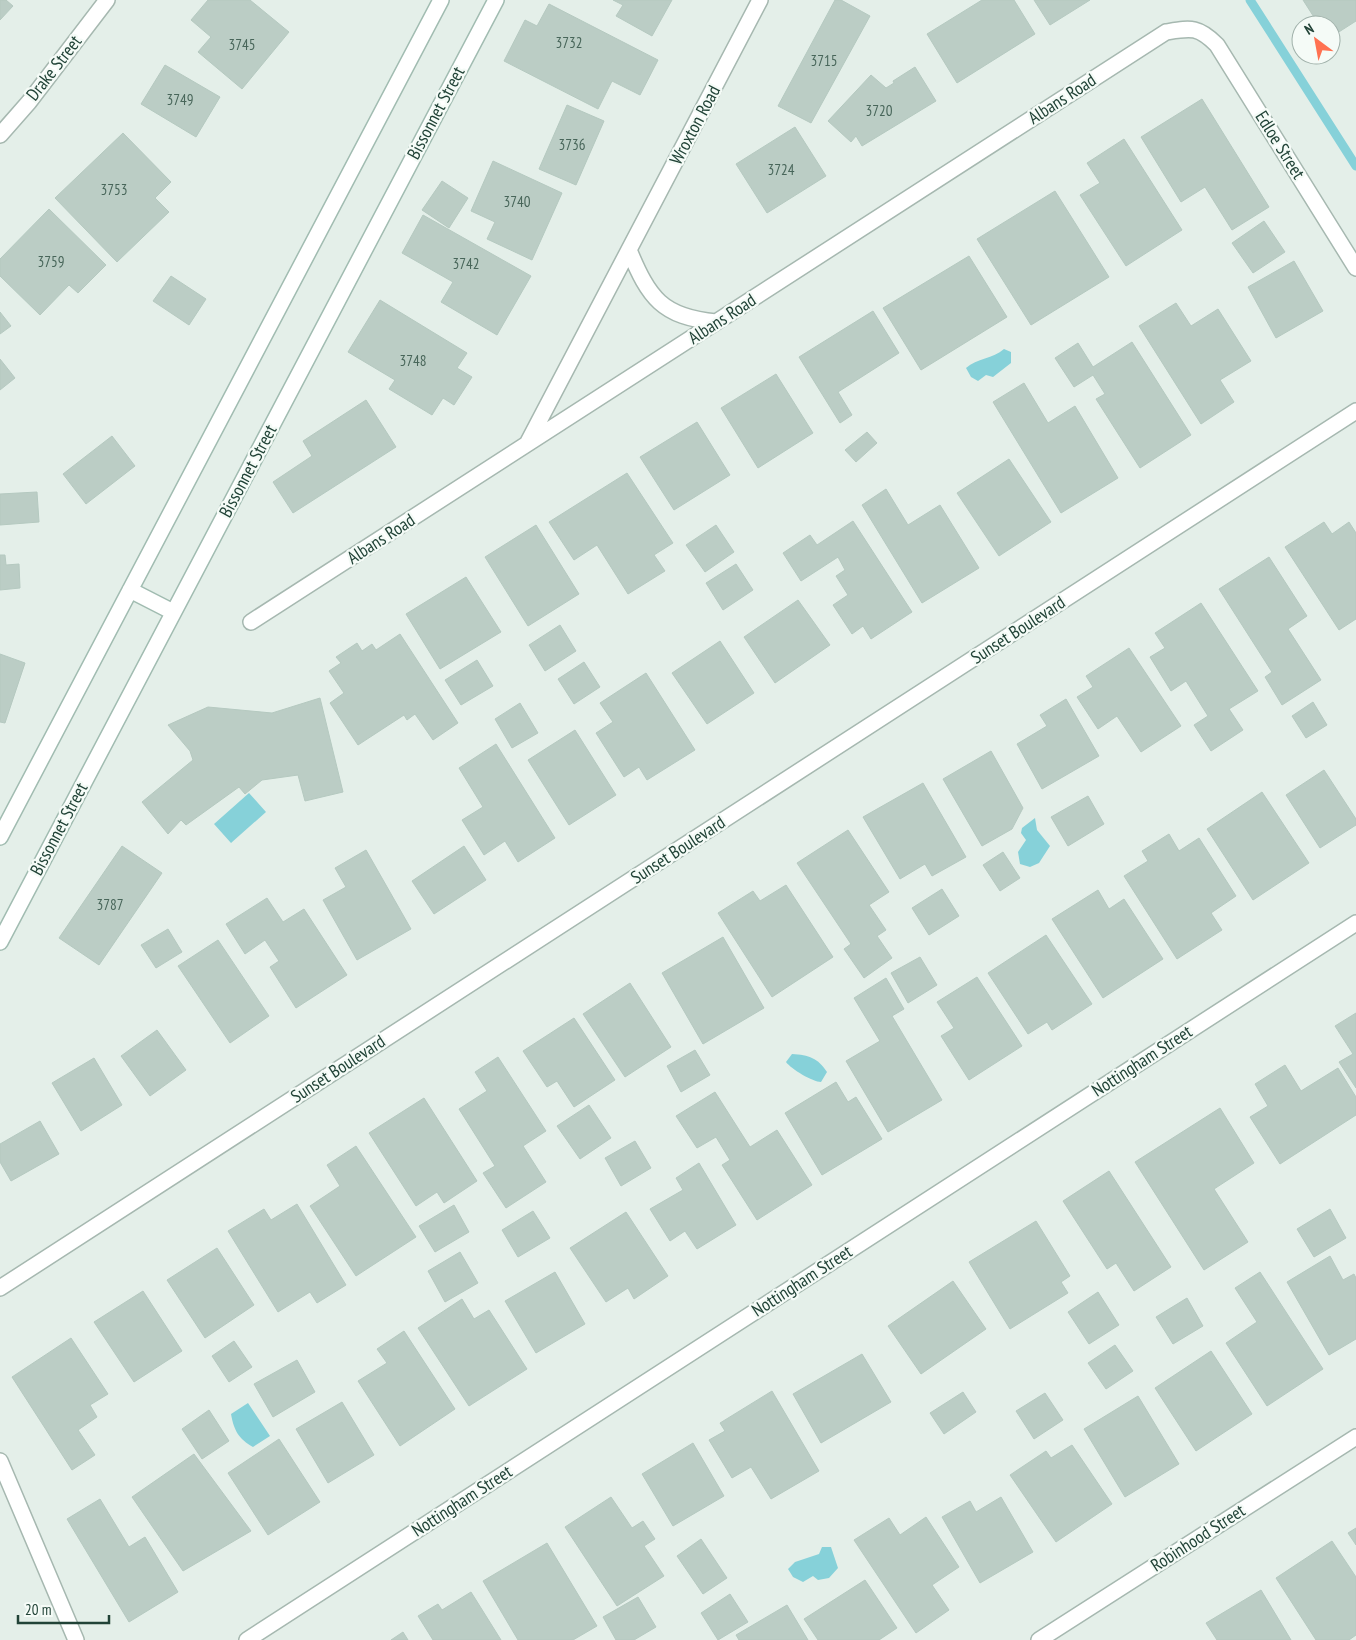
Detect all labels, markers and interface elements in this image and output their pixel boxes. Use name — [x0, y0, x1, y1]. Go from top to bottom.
north arrow — [1291, 15, 1341, 65]
text: N — [1301, 19, 1317, 39]
street label: Drake Street — [21, 30, 86, 105]
house number: 3732 — [555, 33, 583, 52]
house number: 3745 — [228, 35, 256, 54]
house number: 3715 — [810, 51, 838, 70]
street label: Bissonnet Street — [402, 62, 470, 163]
street label: Albans Road — [1023, 68, 1100, 129]
street label: Wroxton Road — [664, 81, 725, 168]
house number: 3749 — [166, 90, 194, 109]
house number: 3720 — [865, 101, 893, 120]
street label: Edloe Street — [1251, 106, 1310, 183]
house number: 3736 — [558, 135, 586, 154]
house number: 3724 — [767, 160, 795, 179]
house number: 3753 — [100, 180, 128, 199]
house number: 3740 — [503, 192, 531, 211]
house number: 3759 — [37, 252, 65, 271]
house number: 3742 — [452, 254, 480, 273]
street label: Albans Road — [683, 288, 760, 349]
house number: 3748 — [399, 351, 427, 370]
street label: Bissonnet Street — [214, 420, 282, 521]
street label: Albans Road — [342, 508, 419, 569]
street label: Sunset Boulevard — [966, 591, 1069, 669]
street label: Bissonnet Street — [25, 778, 93, 879]
street label: Sunset Boulevard — [626, 811, 729, 889]
house number: 3787 — [96, 895, 124, 914]
street label: Nottingham Street — [1087, 1020, 1196, 1102]
street label: Sunset Boulevard — [286, 1030, 389, 1108]
street label: Nottingham Street — [747, 1240, 856, 1322]
street label: Nottingham Street — [407, 1460, 516, 1542]
street label: Robinhood Street — [1146, 1499, 1249, 1577]
scale bar — [18, 1592, 109, 1624]
text: 20 m — [25, 1600, 51, 1619]

